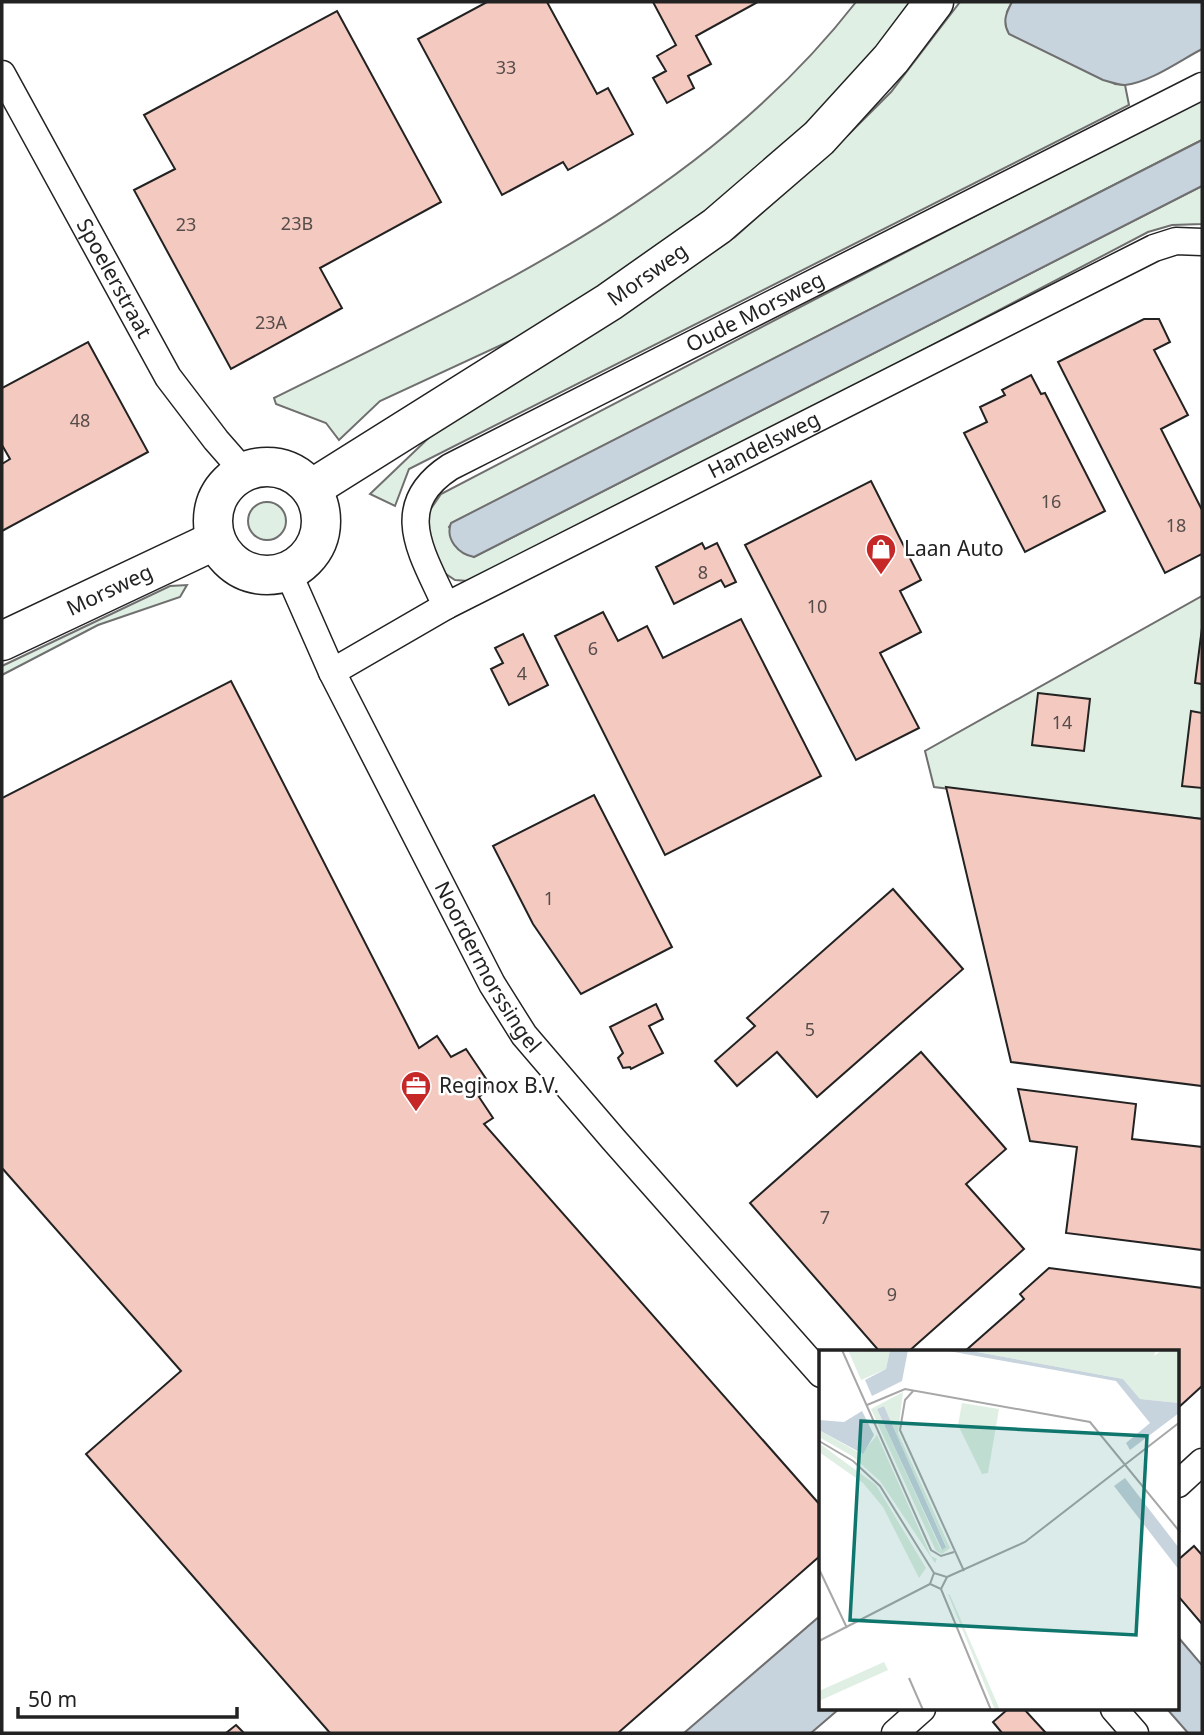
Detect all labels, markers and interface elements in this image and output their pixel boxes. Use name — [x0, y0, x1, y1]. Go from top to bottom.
house number: 33 — [496, 55, 516, 79]
house number: 23B — [281, 211, 313, 235]
house number: 23 — [176, 212, 196, 236]
street label: Spoelerstraat — [71, 213, 159, 343]
street label: Morsweg — [601, 236, 693, 312]
street label: Oude Morsweg — [681, 265, 829, 358]
house number: 23A — [255, 310, 288, 334]
street label: Handelsweg — [703, 404, 824, 484]
house number: 48 — [70, 408, 90, 432]
house number: 16 — [1041, 489, 1061, 513]
house number: 18 — [1166, 513, 1186, 537]
shop icon: Laan Auto — [864, 532, 898, 576]
place label: Laan Auto — [904, 534, 1004, 562]
street label: Morsweg — [62, 557, 157, 622]
house number: 8 — [698, 560, 708, 584]
house number: 10 — [807, 594, 827, 618]
house number: 6 — [588, 636, 598, 660]
house number: 4 — [517, 661, 527, 685]
house number: 14 — [1052, 710, 1072, 734]
street label: Noordermorssingel — [429, 876, 548, 1058]
house number: 1 — [544, 886, 554, 910]
house number: 5 — [805, 1017, 815, 1041]
office icon: Reginox B.V. — [399, 1069, 433, 1113]
place label: Reginox B.V. — [439, 1071, 559, 1099]
house number: 7 — [820, 1205, 830, 1229]
house number: 9 — [887, 1282, 897, 1306]
inset map — [819, 1350, 1180, 1710]
scale bar — [18, 1676, 236, 1720]
text: 50 m — [28, 1685, 77, 1713]

